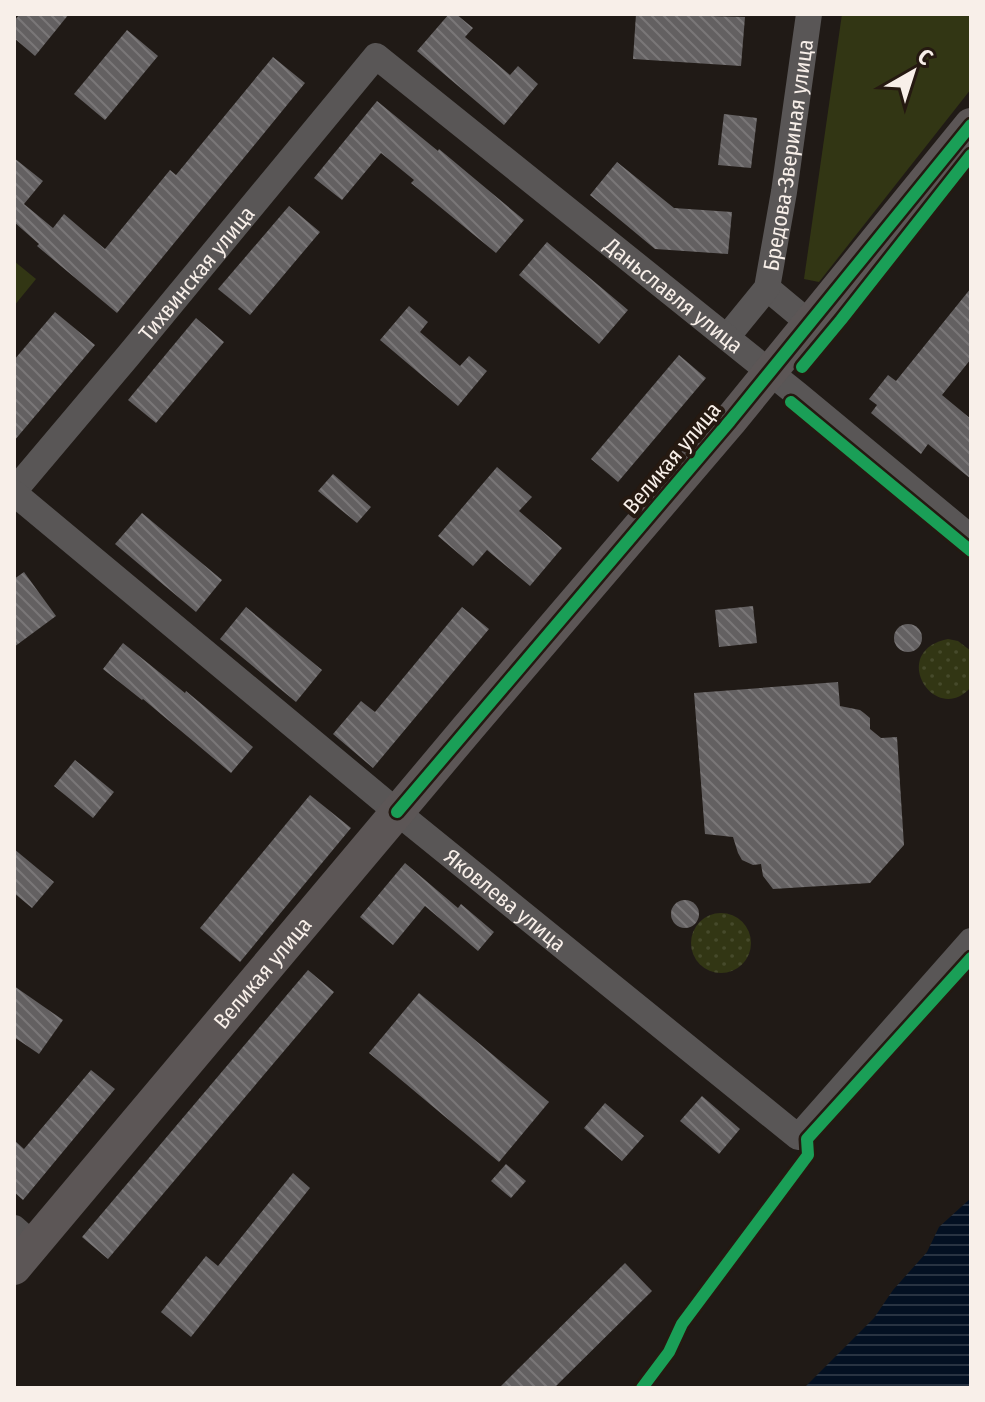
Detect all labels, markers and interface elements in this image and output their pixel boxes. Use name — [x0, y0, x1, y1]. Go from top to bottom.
north arrow — [873, 32, 953, 112]
street label: Бредова-Звериная улица — [757, 37, 819, 273]
text: С — [912, 43, 939, 71]
street label: Тихвинская улица — [133, 200, 260, 346]
street label: Даньславля улица — [598, 231, 749, 359]
street label: Великая улица — [617, 397, 727, 519]
street label: Яковлева улица — [439, 843, 572, 957]
street label: Великая улица — [208, 911, 317, 1034]

